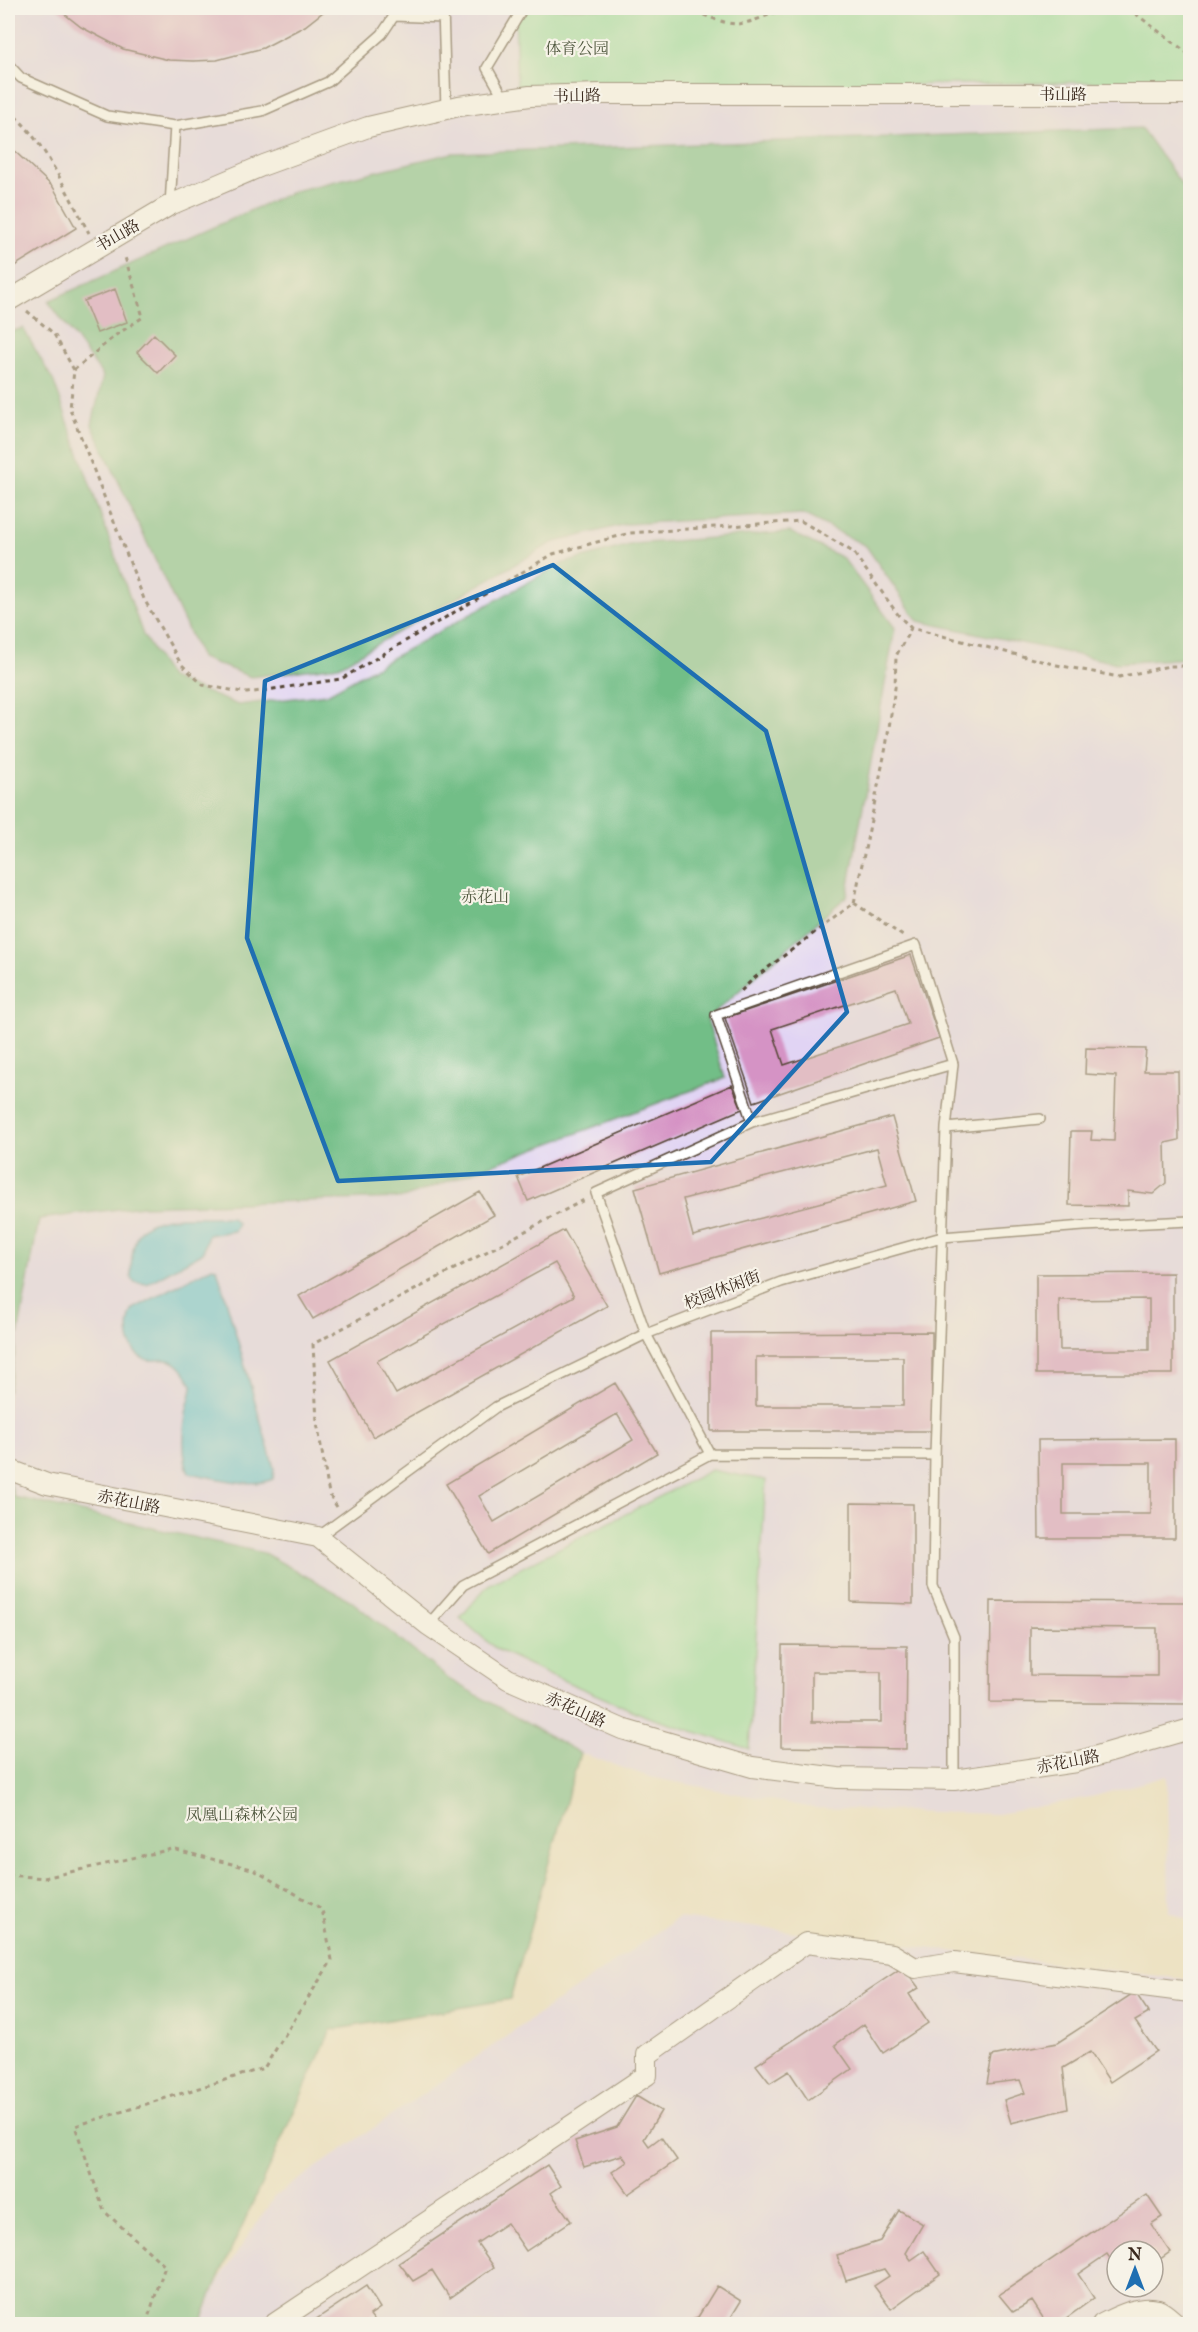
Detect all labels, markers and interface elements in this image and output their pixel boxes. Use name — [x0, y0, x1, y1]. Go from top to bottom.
park label: 体育公园 — [545, 40, 609, 60]
street label: 书山路 — [1039, 86, 1087, 106]
street label: 书山路 — [553, 87, 601, 107]
street label: 书山路 — [92, 216, 144, 257]
park label: 赤花山 — [461, 888, 509, 908]
street label: 校园休闲街 — [682, 1267, 764, 1315]
street label: 赤花山路 — [95, 1487, 162, 1519]
street label: 赤花山路 — [542, 1689, 608, 1733]
street label: 赤花山路 — [1035, 1747, 1102, 1779]
park label: 凤凰山森林公园 — [186, 1806, 298, 1826]
north arrow — [1105, 2239, 1165, 2299]
text: N — [1127, 2246, 1142, 2266]

